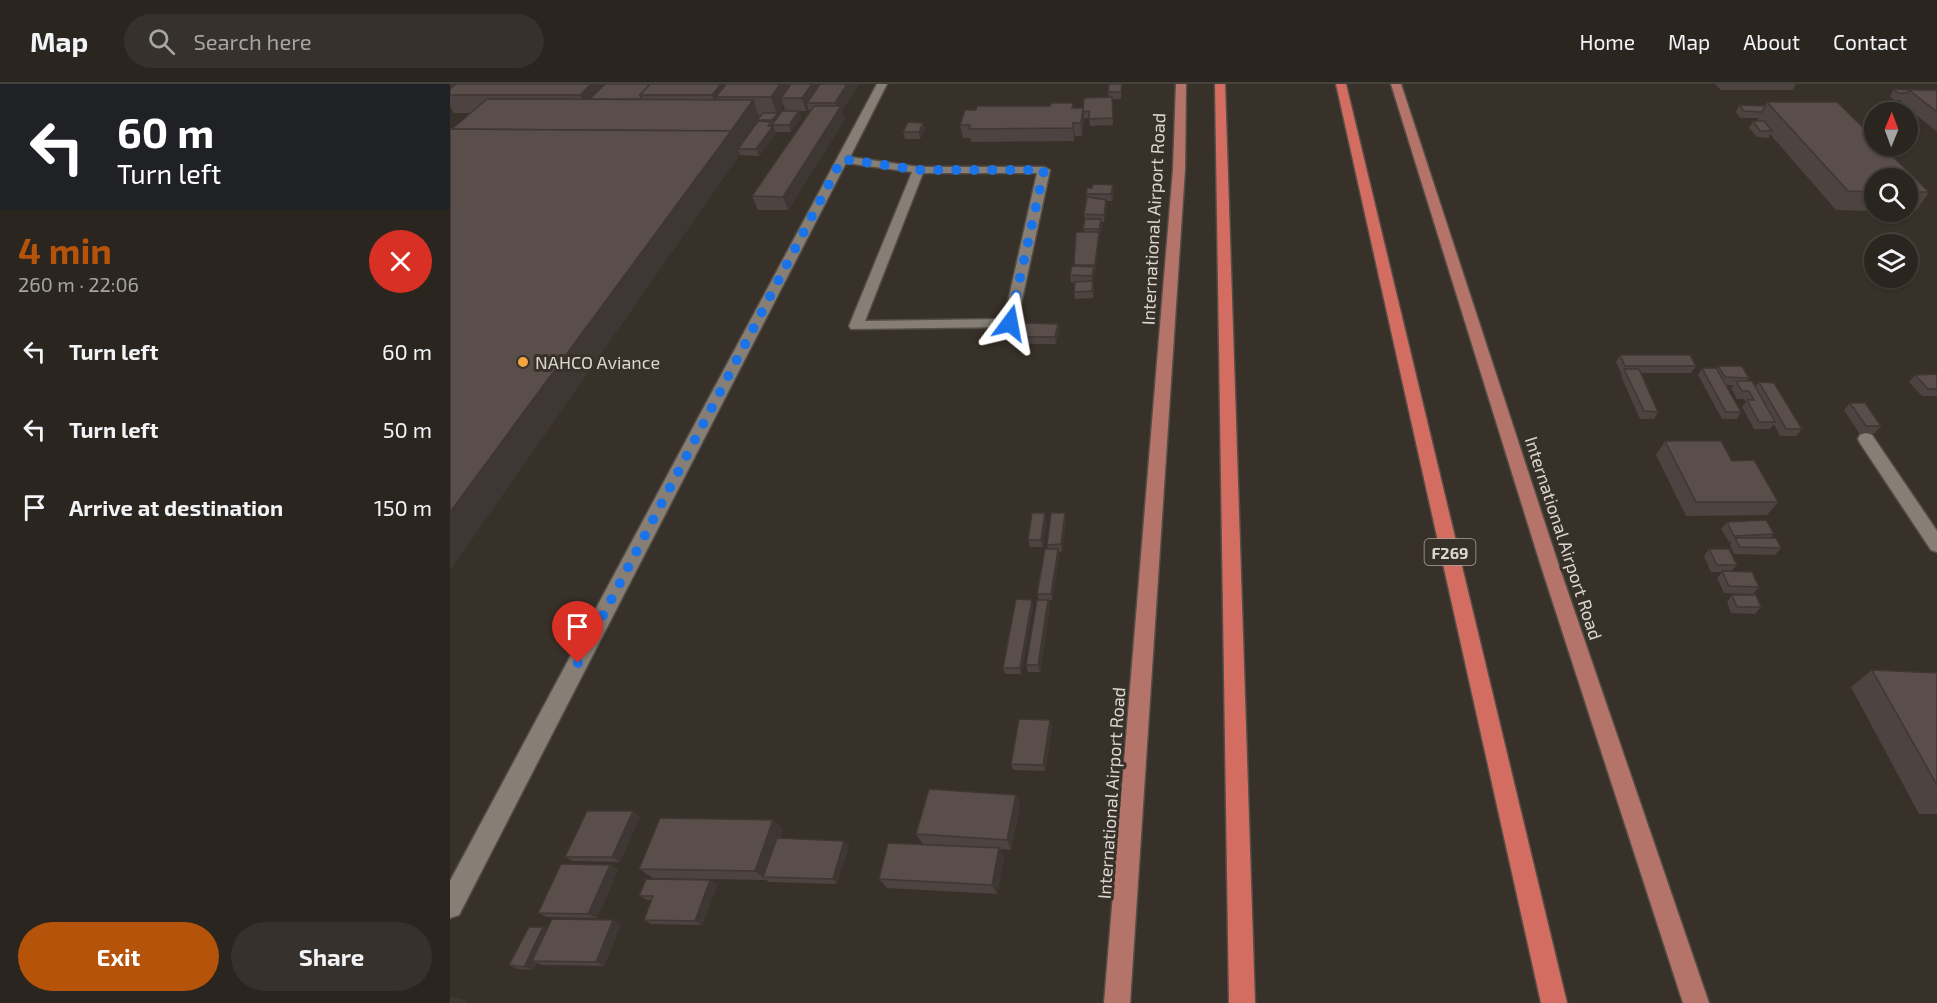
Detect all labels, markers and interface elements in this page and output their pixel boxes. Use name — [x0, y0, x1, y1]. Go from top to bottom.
search box — [124, 14, 544, 68]
text: Map — [30, 24, 88, 58]
icon: search — [145, 25, 178, 58]
text: Search here — [193, 28, 312, 54]
text: Home — [1579, 29, 1635, 54]
text: Map — [1668, 29, 1710, 54]
text: About — [1743, 29, 1800, 54]
text: Contact — [1833, 29, 1907, 54]
north arrow — [1864, 102, 1918, 156]
map controls — [1864, 102, 1918, 288]
text: 60 m — [117, 106, 214, 156]
icon: left — [18, 108, 96, 186]
street label: International Airport Road — [1136, 112, 1170, 326]
text: Turn left — [117, 157, 221, 189]
button: search — [1864, 168, 1918, 222]
text: 4 min — [18, 228, 112, 271]
button: close — [369, 230, 432, 293]
button: layers — [1864, 234, 1918, 288]
text: 260 m · 22:06 — [18, 272, 139, 296]
position arrow — [978, 291, 1042, 355]
icon: left — [18, 335, 51, 368]
text: Turn left — [69, 338, 158, 364]
text: 60 m — [382, 338, 432, 364]
place label: NAHCO Aviance — [535, 351, 660, 373]
marker: NAHCO Aviance — [516, 355, 530, 369]
icon: left — [18, 413, 51, 446]
text: Turn left — [69, 416, 158, 442]
text: 50 m — [383, 416, 432, 442]
street label: International Airport Road — [1521, 433, 1607, 643]
icon: arrive — [18, 491, 51, 524]
text: Arrive at destination — [69, 494, 283, 520]
text: 150 m — [374, 494, 432, 520]
road number: F269 — [1424, 539, 1476, 565]
pin — [552, 601, 603, 663]
icon: arrive — [561, 610, 594, 643]
street label: International Airport Road — [1093, 686, 1129, 900]
button: Exit — [18, 922, 219, 991]
button: Share — [231, 922, 432, 991]

